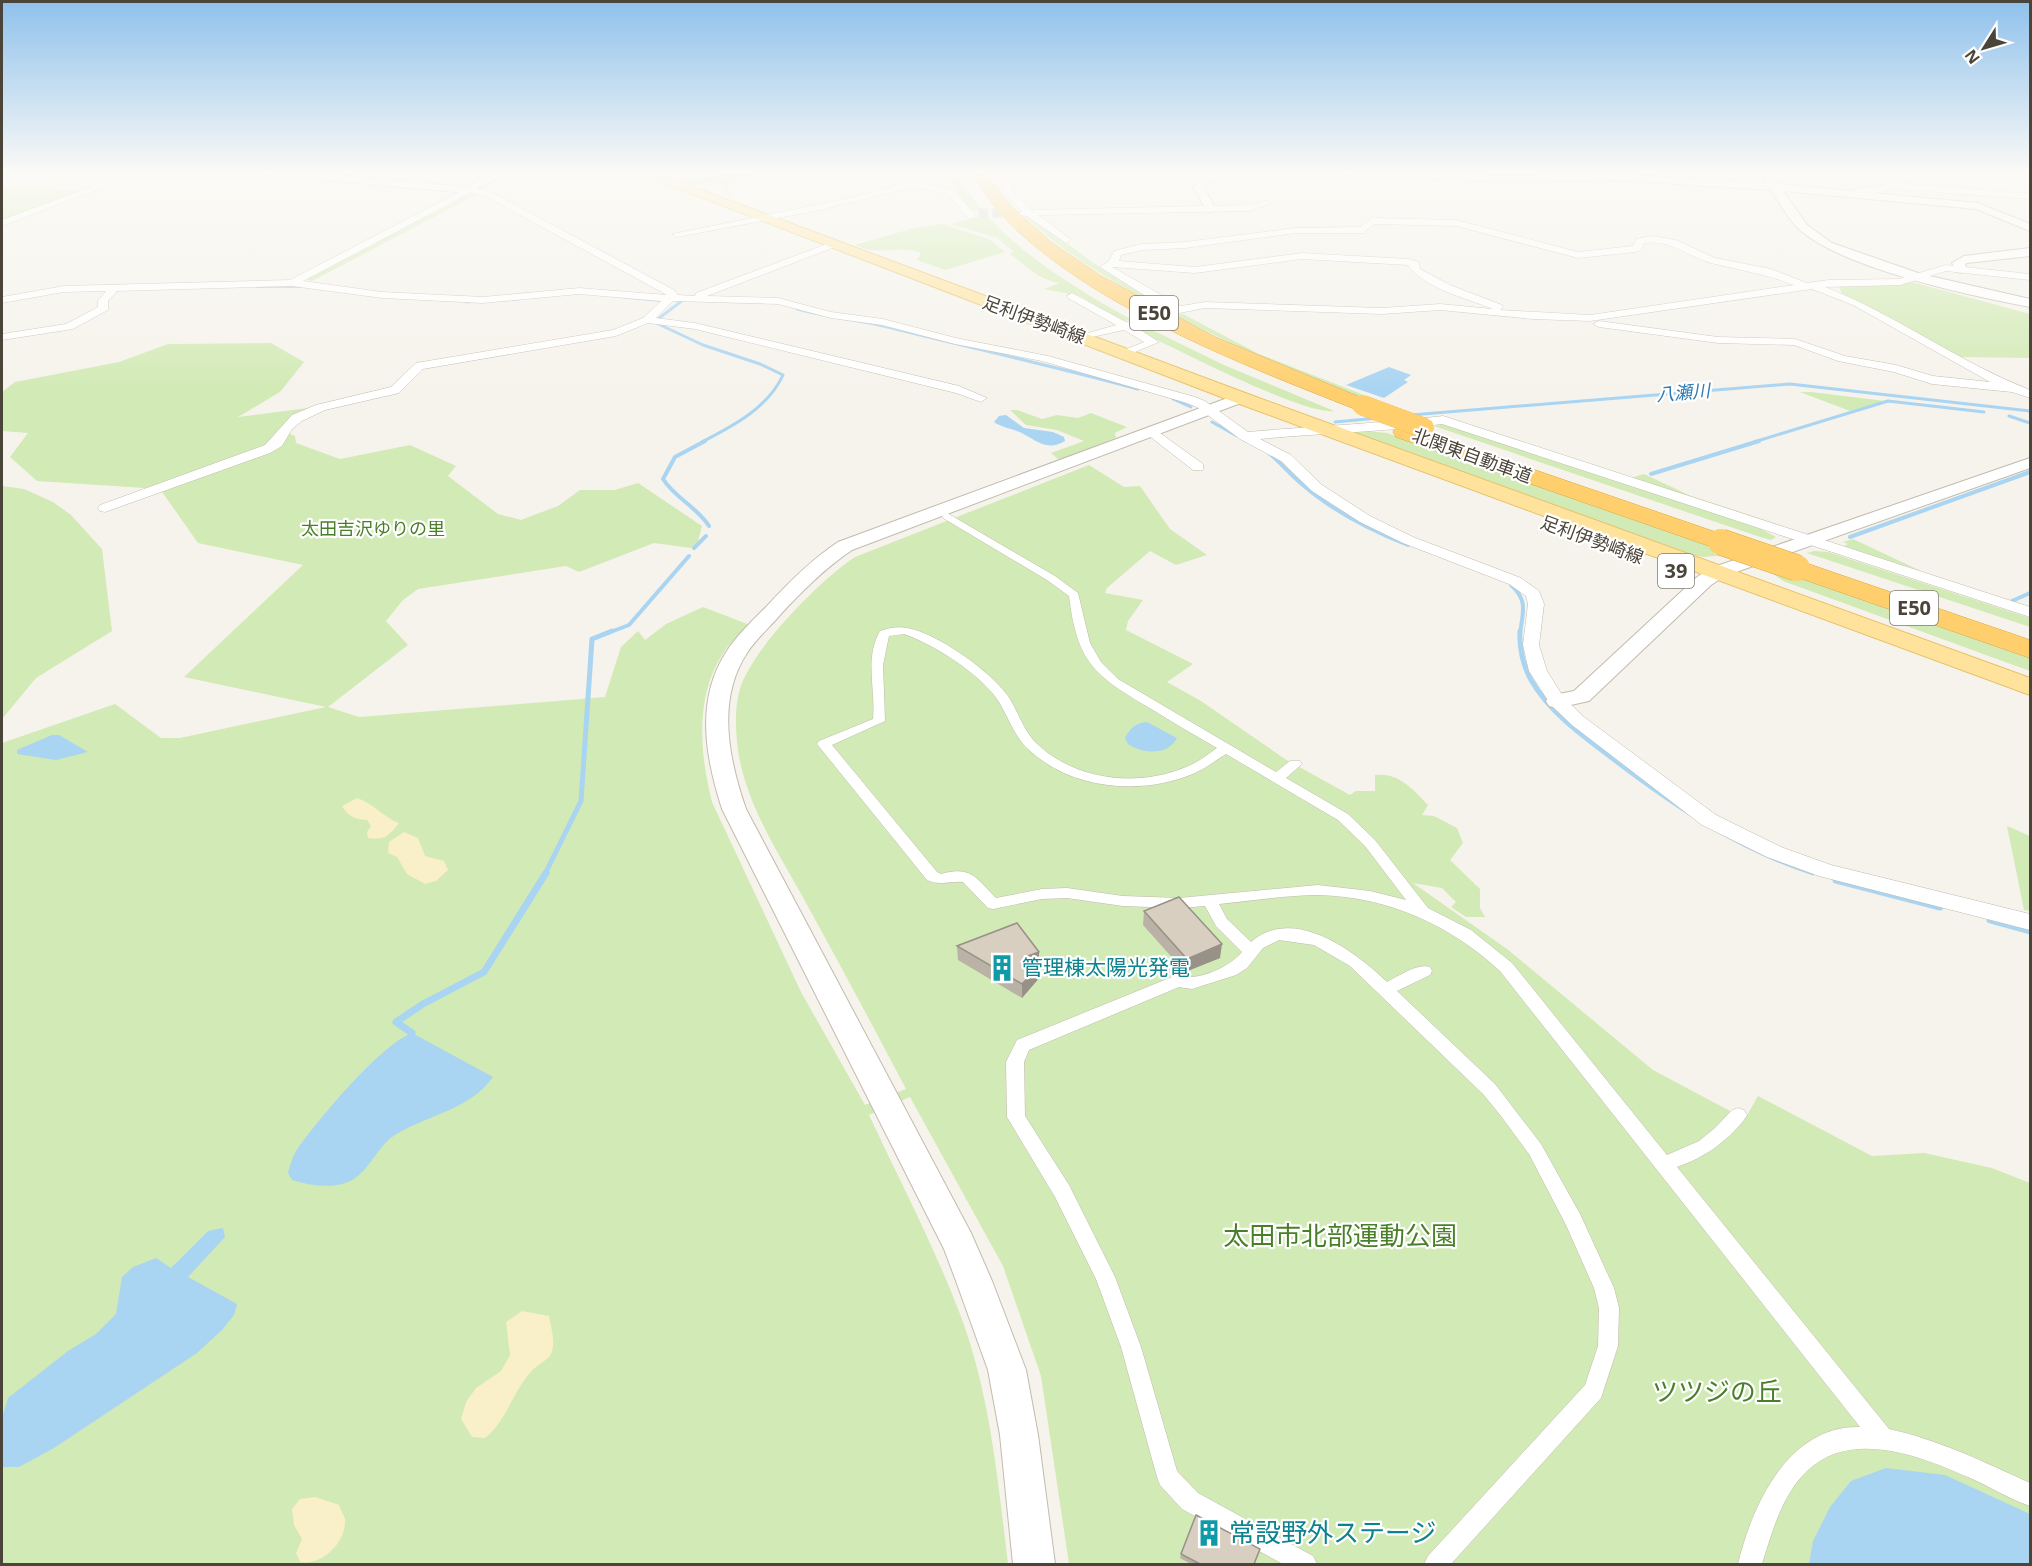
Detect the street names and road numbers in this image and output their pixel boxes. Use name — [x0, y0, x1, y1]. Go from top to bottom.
street label: 足利伊勢崎線 — [979, 289, 1089, 349]
road number: E50 — [1130, 296, 1178, 330]
street label: 北関東自動車道 — [1409, 422, 1536, 488]
street label: 足利伊勢崎線 — [1537, 509, 1647, 569]
road number: 39 — [1658, 554, 1694, 588]
road number: E50 — [1890, 591, 1938, 625]

